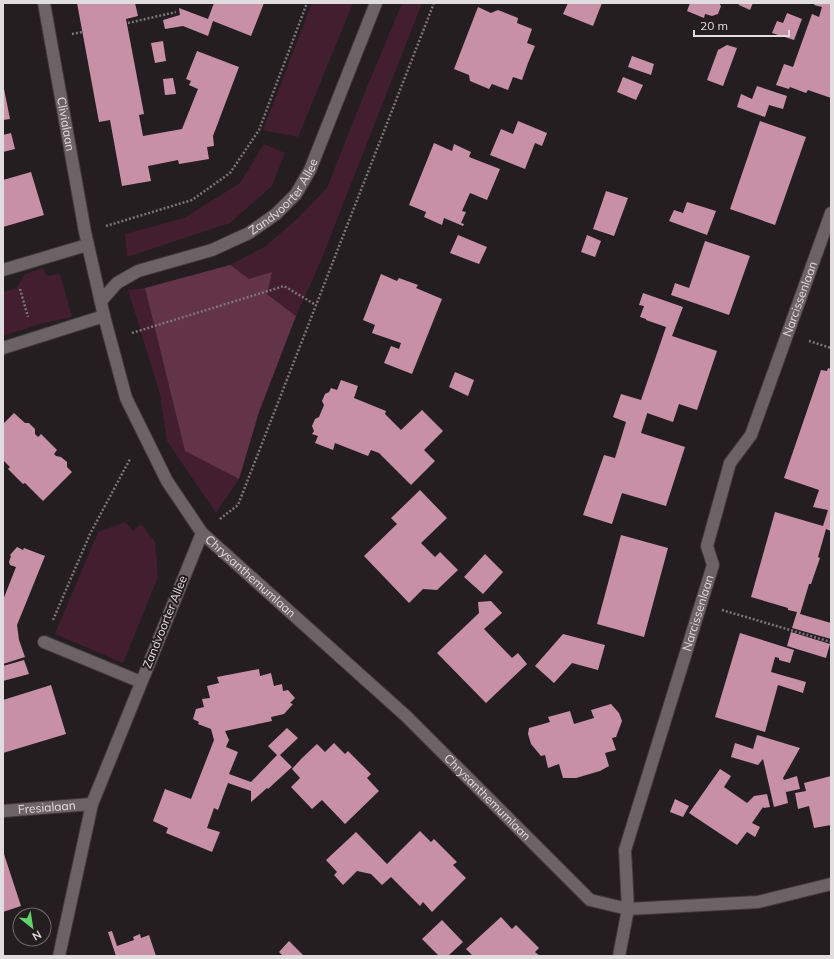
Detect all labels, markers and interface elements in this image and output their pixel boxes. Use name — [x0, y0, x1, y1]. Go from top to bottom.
scale bar — [694, 12, 789, 38]
text: 20 m — [700, 18, 728, 33]
street label: Clivialaan — [54, 96, 78, 152]
street label: Zandvoorter Allee — [246, 156, 321, 238]
street label: Narcissenlaan — [779, 259, 820, 338]
street label: Chrysanthemumlaan — [202, 532, 299, 621]
street label: Zandvoorter Allee — [139, 573, 190, 670]
street label: Narcissenlaan — [679, 573, 717, 653]
street label: Chrysanthemumlaan — [441, 750, 534, 843]
street label: Fresialaan — [17, 797, 76, 817]
north arrow — [12, 907, 52, 947]
text: N — [30, 928, 44, 944]

